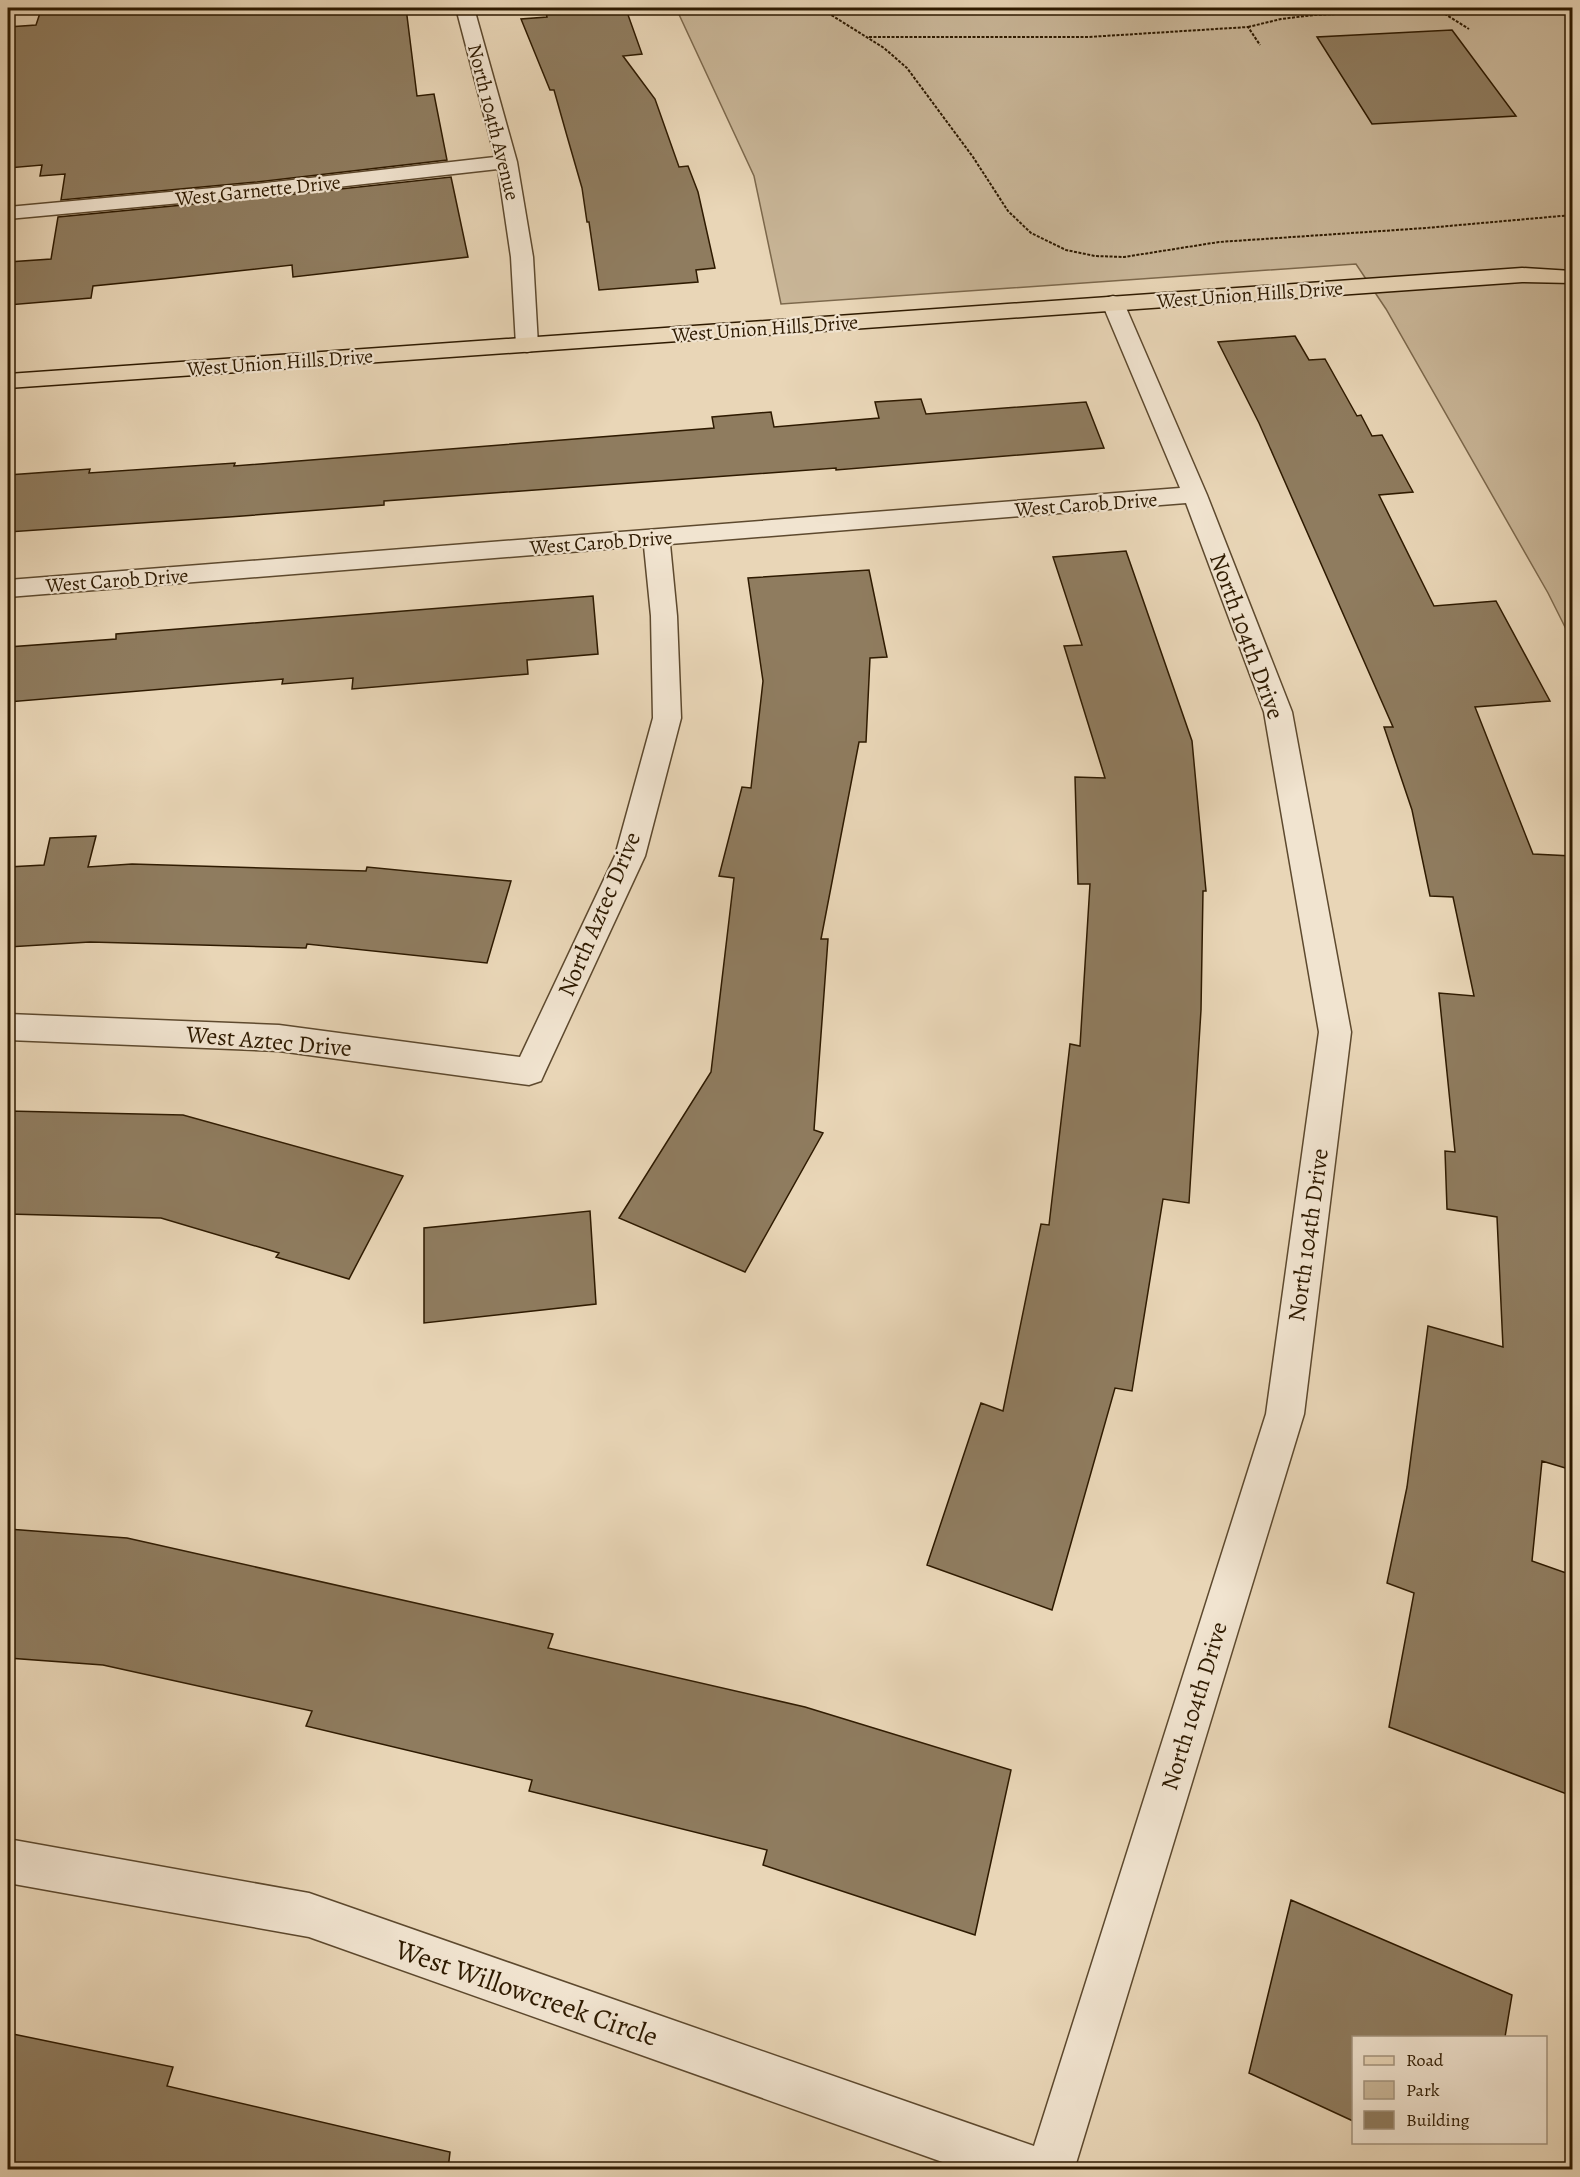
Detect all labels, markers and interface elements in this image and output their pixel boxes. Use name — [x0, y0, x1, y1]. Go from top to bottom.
street label: North 104th Avenue — [461, 41, 526, 203]
street label: West Garnette Drive — [173, 168, 342, 213]
street label: West Union Hills Drive — [1155, 275, 1344, 315]
street label: West Union Hills Drive — [670, 309, 859, 349]
street label: West Union Hills Drive — [185, 343, 374, 383]
street label: West Carob Drive — [1013, 486, 1158, 523]
street label: West Carob Drive — [528, 524, 673, 561]
street label: North 104th Drive — [1202, 548, 1292, 724]
street label: West Carob Drive — [44, 562, 189, 599]
street label: North Aztec Drive — [550, 827, 648, 1001]
street label: West Aztec Drive — [184, 1018, 353, 1064]
street label: North 104th Drive — [1280, 1146, 1336, 1324]
street label: North 104th Drive — [1153, 1618, 1235, 1794]
street label: West Willowcreek Circle — [389, 1930, 663, 2056]
legend — [1352, 2036, 1547, 2144]
text: Road — [1406, 2048, 1444, 2072]
text: Park — [1406, 2078, 1440, 2102]
text: Building — [1406, 2108, 1470, 2132]

